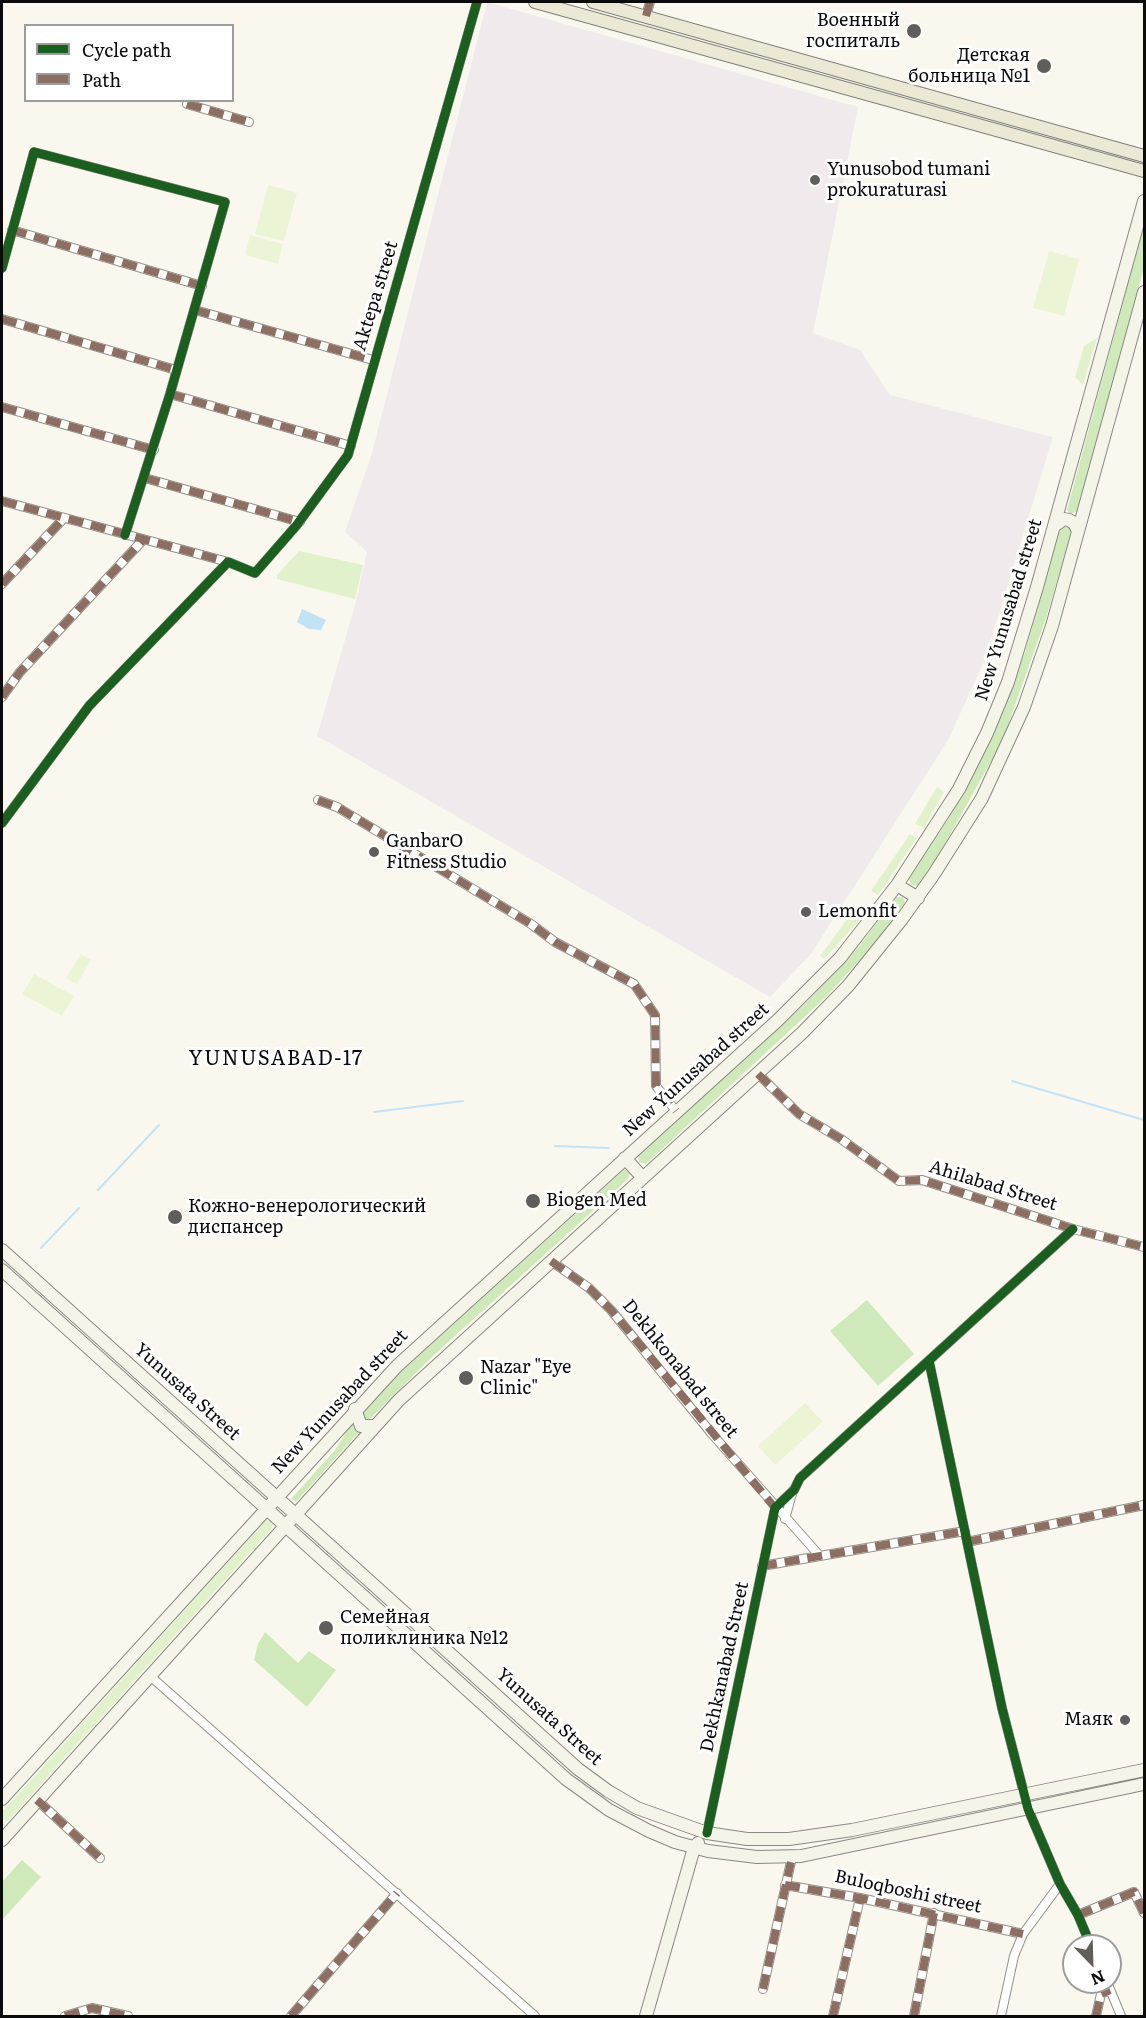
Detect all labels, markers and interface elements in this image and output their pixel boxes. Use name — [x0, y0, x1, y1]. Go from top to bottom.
place label: Военный госпиталь — [806, 10, 900, 52]
marker: Военный госпиталь — [905, 22, 923, 40]
legend — [24, 24, 234, 102]
text: Cycle path — [82, 36, 171, 63]
place label: Детская больница №1 — [908, 45, 1030, 88]
marker: Детская больница №1 — [1035, 57, 1053, 75]
text: Path — [82, 66, 121, 93]
place label: Yunusobod tumani prokuraturasi — [827, 159, 990, 201]
marker: Yunusobod tumani prokuraturasi — [808, 173, 822, 187]
street label: Aktepa street — [349, 238, 403, 354]
street label: New Yunusabad street — [971, 516, 1047, 704]
place label: GanbarO Fitness Studio — [386, 831, 507, 874]
marker: GanbarO Fitness Studio — [367, 845, 381, 859]
place label: Lemonfit — [818, 901, 897, 923]
marker: Lemonfit — [799, 905, 813, 919]
street label: New Yunusabad street — [618, 999, 774, 1141]
district label: YUNUSABAD-17 — [188, 1047, 364, 1071]
street label: Ahilabad Street — [926, 1156, 1060, 1216]
place label: Biogen Med — [546, 1190, 647, 1212]
marker: Biogen Med — [524, 1192, 542, 1210]
place label: Кожно-венерологический диспансер — [188, 1196, 426, 1238]
marker: Кожно-венерологический диспансер — [166, 1208, 184, 1226]
street label: Dekhkonabad street — [617, 1295, 743, 1443]
street label: New Yunusabad street — [268, 1325, 412, 1479]
street label: Yunusata Street — [130, 1339, 244, 1445]
place label: Nazar "Eye Clinic" — [480, 1357, 571, 1400]
marker: Nazar "Eye Clinic" — [457, 1369, 475, 1387]
street label: Dekhkanabad Street — [696, 1580, 754, 1754]
place label: Семейная поликлиника №12 — [340, 1607, 508, 1650]
marker: Семейная поликлиника №12 — [317, 1619, 335, 1637]
street label: Yunusata Street — [492, 1664, 606, 1770]
place label: Маяк — [1064, 1709, 1113, 1731]
marker: Маяк — [1118, 1713, 1132, 1727]
street label: Buloqboshi street — [833, 1866, 983, 1918]
north arrow — [1062, 1934, 1122, 1994]
text: N — [1087, 1965, 1109, 1992]

